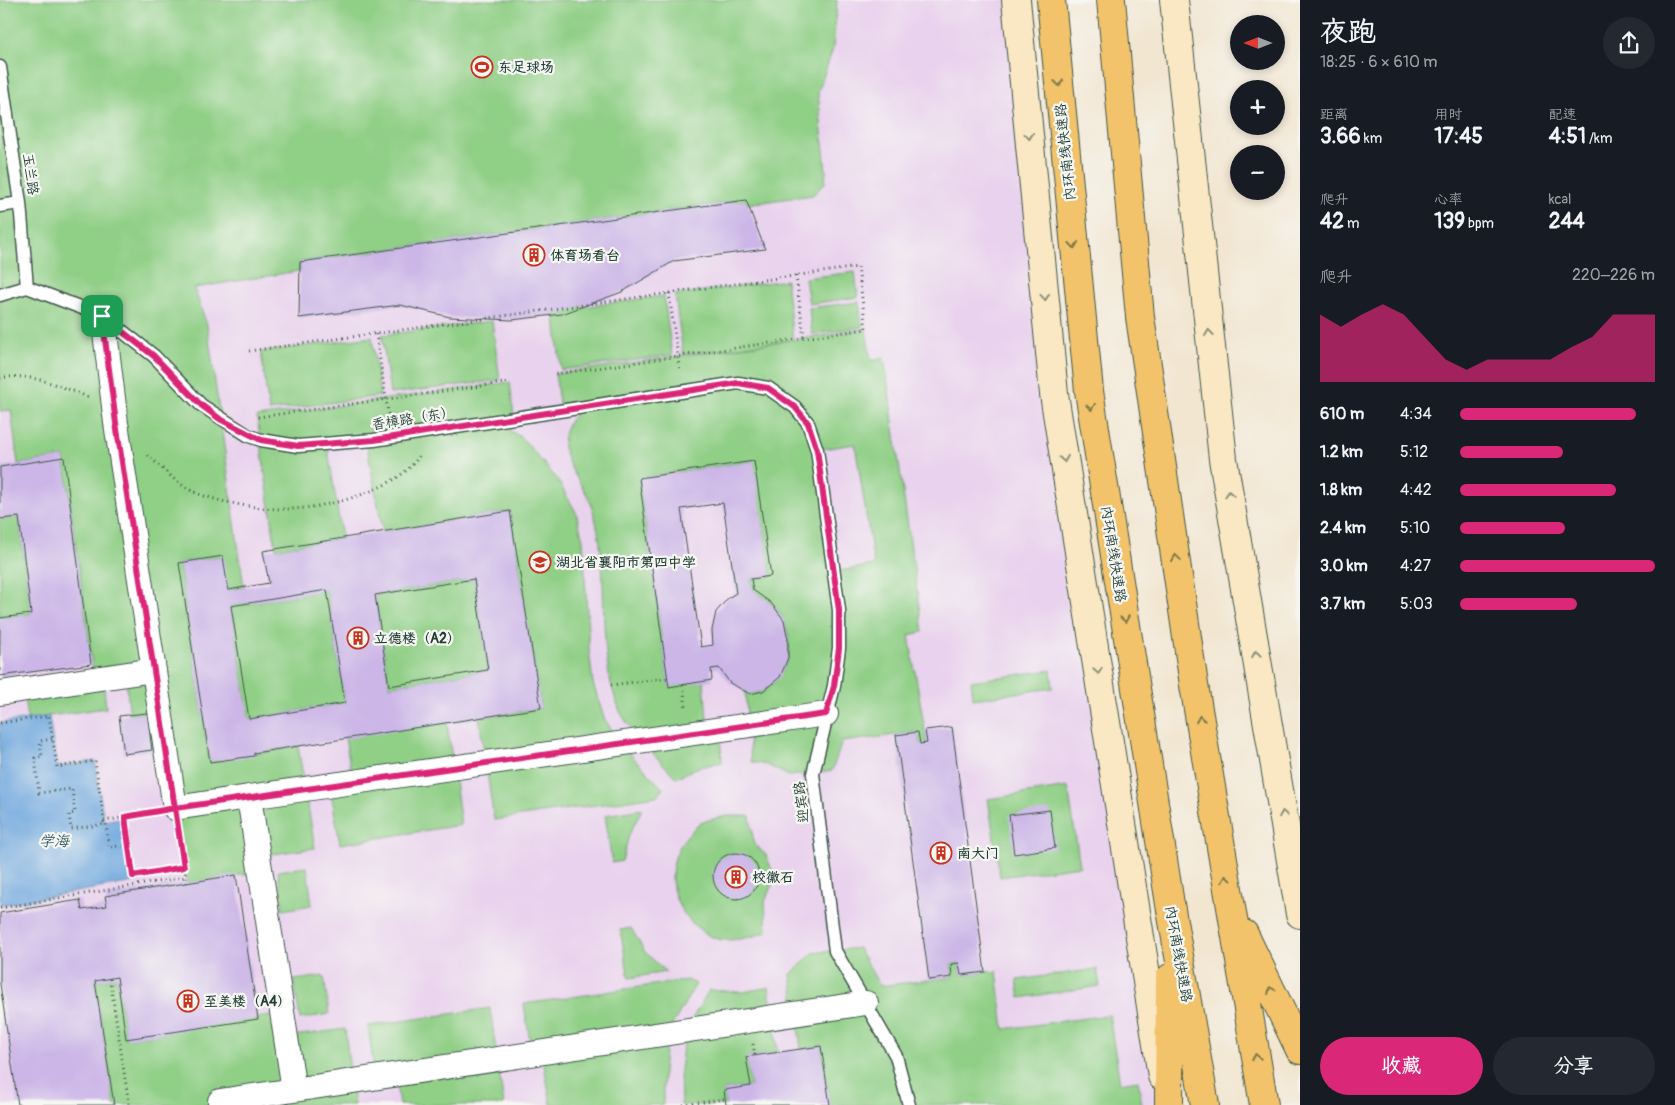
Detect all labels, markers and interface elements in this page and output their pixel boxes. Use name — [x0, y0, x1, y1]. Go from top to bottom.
north arrow — [1230, 15, 1285, 70]
map controls — [1230, 15, 1285, 200]
text: 夜跑 — [1320, 15, 1376, 50]
button: share — [1603, 17, 1655, 69]
text: 18:25 · 6 × 610 m — [1320, 52, 1438, 72]
sports icon: 东足球场 — [470, 55, 494, 79]
place label: 东足球场 — [498, 59, 554, 76]
one-way arrow — [1053, 80, 1064, 88]
button: + — [1230, 80, 1285, 135]
street label: 内环南线快速路 — [1052, 102, 1079, 202]
text: 距离 — [1320, 106, 1348, 123]
text: 用时 — [1434, 106, 1462, 123]
text: 配速 — [1549, 106, 1577, 123]
text: 3.66 — [1320, 123, 1361, 150]
text: 17:45 — [1434, 123, 1483, 150]
text: 4:51 — [1549, 123, 1586, 150]
text: km — [1361, 130, 1382, 147]
text: /km — [1586, 130, 1612, 147]
one-way arrow — [1024, 132, 1035, 140]
button: − — [1230, 145, 1285, 200]
street label: 玉兰路 — [19, 152, 42, 196]
text: 爬升 — [1320, 191, 1348, 208]
text: 心率 — [1434, 191, 1462, 208]
text: kcal — [1549, 191, 1571, 208]
text: 42 — [1320, 208, 1344, 235]
text: 139 — [1434, 208, 1465, 235]
text: 244 — [1549, 208, 1585, 235]
text: m — [1344, 215, 1359, 232]
text: bpm — [1465, 215, 1494, 232]
one-way arrow — [1068, 241, 1079, 249]
building icon: 体育场看台 — [522, 243, 546, 267]
place label: 体育场看台 — [550, 247, 620, 264]
text: 220–226 m — [1572, 265, 1655, 285]
text: 爬升 — [1320, 267, 1352, 287]
one-way arrow — [1039, 294, 1050, 302]
pin — [81, 295, 123, 337]
icon: arrive — [88, 302, 116, 330]
one-way arrow — [1204, 328, 1215, 336]
one-way arrow — [1085, 403, 1096, 411]
street label: 香樟路（东） — [370, 404, 456, 433]
text: 610 m — [1320, 404, 1364, 424]
text: 4:34 — [1400, 404, 1432, 424]
text: 1.2 km — [1320, 442, 1363, 462]
text: 5:12 — [1400, 442, 1428, 462]
one-way arrow — [1059, 454, 1069, 463]
text: 1.8 km — [1320, 480, 1362, 500]
text: 4:42 — [1400, 480, 1432, 500]
one-way arrow — [1224, 489, 1234, 498]
street label: 内环南线快速路 — [1097, 504, 1130, 604]
text: 2.4 km — [1320, 518, 1366, 538]
text: 5:10 — [1400, 518, 1430, 538]
school or university icon: 湖北省襄阳市第四中学 — [528, 550, 552, 574]
place label: 湖北省襄阳市第四中学 — [556, 554, 696, 571]
one-way arrow — [1171, 554, 1182, 562]
text: 3.0 km — [1320, 556, 1368, 576]
text: 4:27 — [1400, 556, 1431, 576]
text: 3.7 km — [1320, 594, 1365, 614]
text: 5:03 — [1400, 594, 1433, 614]
one-way arrow — [1119, 615, 1129, 623]
building icon: 立德楼（A2） — [346, 626, 370, 650]
place label: 立德楼（A2） — [374, 630, 461, 647]
one-way arrow — [1251, 650, 1262, 658]
one-way arrow — [1092, 667, 1102, 675]
one-way arrow — [1195, 715, 1206, 723]
street label: 迎宾路 — [791, 780, 812, 824]
one-way arrow — [1279, 810, 1289, 819]
water label: 学海 — [39, 832, 71, 851]
building icon: 南大门 — [929, 841, 953, 865]
place label: 南大门 — [957, 845, 999, 862]
building icon: 校徽石 — [724, 865, 748, 889]
place label: 校徽石 — [752, 869, 794, 886]
one-way arrow — [1222, 875, 1232, 884]
street label: 内环南线快速路 — [1162, 904, 1195, 1004]
one-way arrow — [1267, 986, 1277, 995]
building icon: 至美楼（A4） — [176, 989, 200, 1013]
place label: 至美楼（A4） — [204, 993, 291, 1010]
button: 收藏 — [1320, 1037, 1483, 1095]
button: 分享 — [1493, 1037, 1655, 1095]
one-way arrow — [1252, 1053, 1262, 1061]

